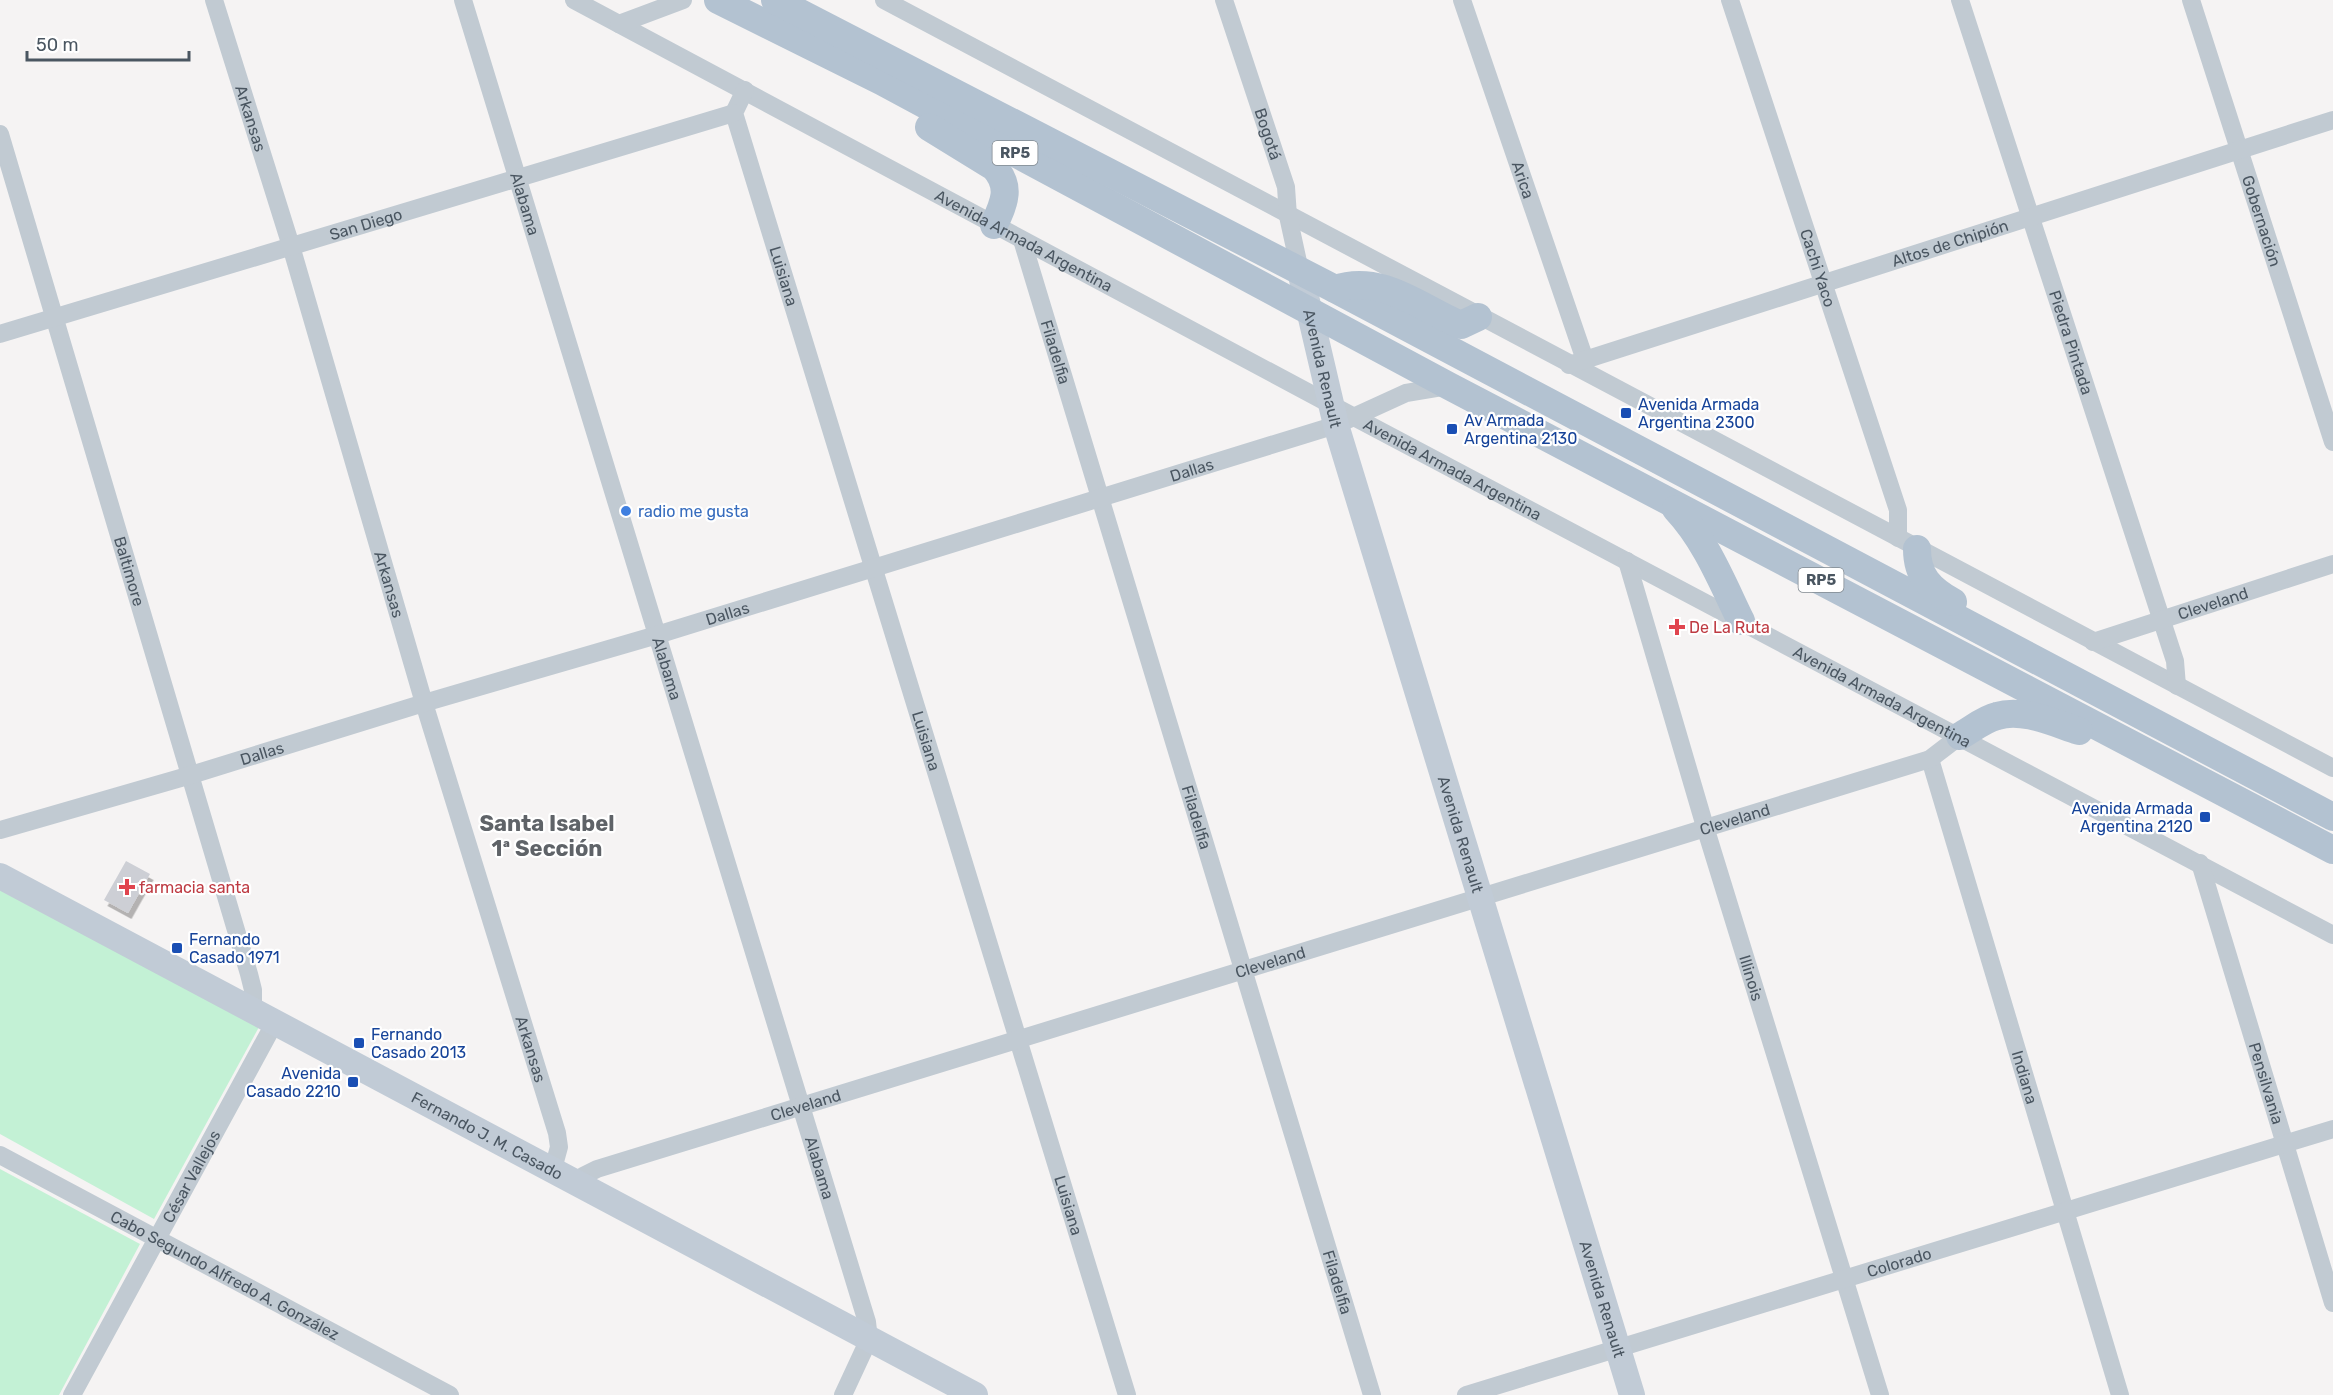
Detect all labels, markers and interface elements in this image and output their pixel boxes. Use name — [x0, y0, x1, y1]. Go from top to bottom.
scale bar — [27, 24, 189, 62]
text: 50 m — [36, 34, 79, 56]
street label: Arkansas — [232, 83, 270, 154]
street label: Bogotá — [1251, 105, 1286, 162]
road number: RP5 — [992, 141, 1038, 165]
street label: Arica — [1508, 159, 1539, 201]
street label: Alabama — [507, 170, 544, 238]
street label: Gobernación — [2238, 173, 2286, 269]
street label: Avenida Armada Argentina — [932, 185, 1116, 296]
street label: San Diego — [327, 204, 404, 244]
street label: Altos de Chipión — [1889, 215, 2010, 270]
street label: Cachi Yaco — [1797, 226, 1840, 309]
street label: Luisiana — [766, 244, 802, 308]
street label: Piedra Pintada — [2046, 288, 2097, 397]
street label: Avenida Renault — [1300, 307, 1346, 430]
street label: Filadelfia — [1037, 318, 1075, 386]
place label: Avenida Armada Argentina 2300 — [1638, 395, 1759, 432]
marker: Avenida Armada Argentina 2300 — [1619, 406, 1633, 420]
place label: Av Armada Argentina 2130 — [1464, 411, 1577, 448]
street label: Avenida Armada Argentina — [1360, 414, 1545, 524]
marker: Av Armada Argentina 2130 — [1445, 422, 1459, 436]
street label: Dallas — [1168, 454, 1216, 485]
place label: radio me gusta — [638, 502, 749, 521]
marker: radio me gusta — [619, 504, 633, 518]
street label: Baltimore — [110, 534, 149, 608]
street label: Arkansas — [371, 549, 408, 620]
road number: RP5 — [1798, 568, 1844, 592]
street label: Cleveland — [2175, 583, 2250, 623]
street label: Dallas — [703, 598, 752, 629]
place label: De La Ruta — [1689, 618, 1770, 637]
marker: De La Ruta — [1670, 620, 1684, 634]
street label: Alabama — [649, 635, 686, 702]
street label: Avenida Armada Argentina — [1790, 642, 1974, 751]
street label: Luisiana — [908, 708, 945, 773]
street label: Dallas — [238, 737, 286, 769]
street label: Avenida Renault — [1434, 773, 1488, 895]
street label: Filadelfia — [1178, 783, 1216, 851]
street label: Cleveland — [1697, 799, 1772, 839]
place label: Avenida Armada Argentina 2120 — [2072, 799, 2193, 836]
district label: Santa Isabel 1ª Sección — [479, 810, 615, 862]
marker: Avenida Armada Argentina 2120 — [2198, 810, 2212, 824]
place label: farmacia santa — [139, 878, 250, 897]
marker: farmacia santa — [120, 880, 134, 894]
place label: Fernando Casado 1971 — [189, 930, 280, 967]
marker: Fernando Casado 1971 — [170, 941, 184, 955]
street label: Cleveland — [1233, 942, 1308, 982]
street label: Illinois — [1736, 953, 1768, 1003]
street label: Arkansas — [512, 1013, 550, 1085]
place label: Fernando Casado 2013 — [371, 1025, 466, 1062]
marker: Fernando Casado 2013 — [352, 1036, 366, 1050]
street label: Pensilvania — [2245, 1040, 2288, 1126]
street label: Indiana — [2008, 1048, 2042, 1106]
place label: Avenida Casado 2210 — [246, 1064, 341, 1101]
marker: Avenida Casado 2210 — [346, 1075, 360, 1089]
street label: Cleveland — [768, 1085, 843, 1125]
street label: Fernando J. M. Casado — [408, 1087, 566, 1183]
street label: César Vallejos — [158, 1127, 224, 1226]
street label: Alabama — [801, 1134, 838, 1202]
street label: Luisiana — [1051, 1173, 1087, 1238]
street label: Cabo Segundo Alfredo A. González — [107, 1206, 343, 1344]
street label: Avenida Renault — [1576, 1238, 1630, 1360]
street label: Colorado — [1865, 1243, 1934, 1281]
street label: Filadelfia — [1319, 1248, 1356, 1317]

